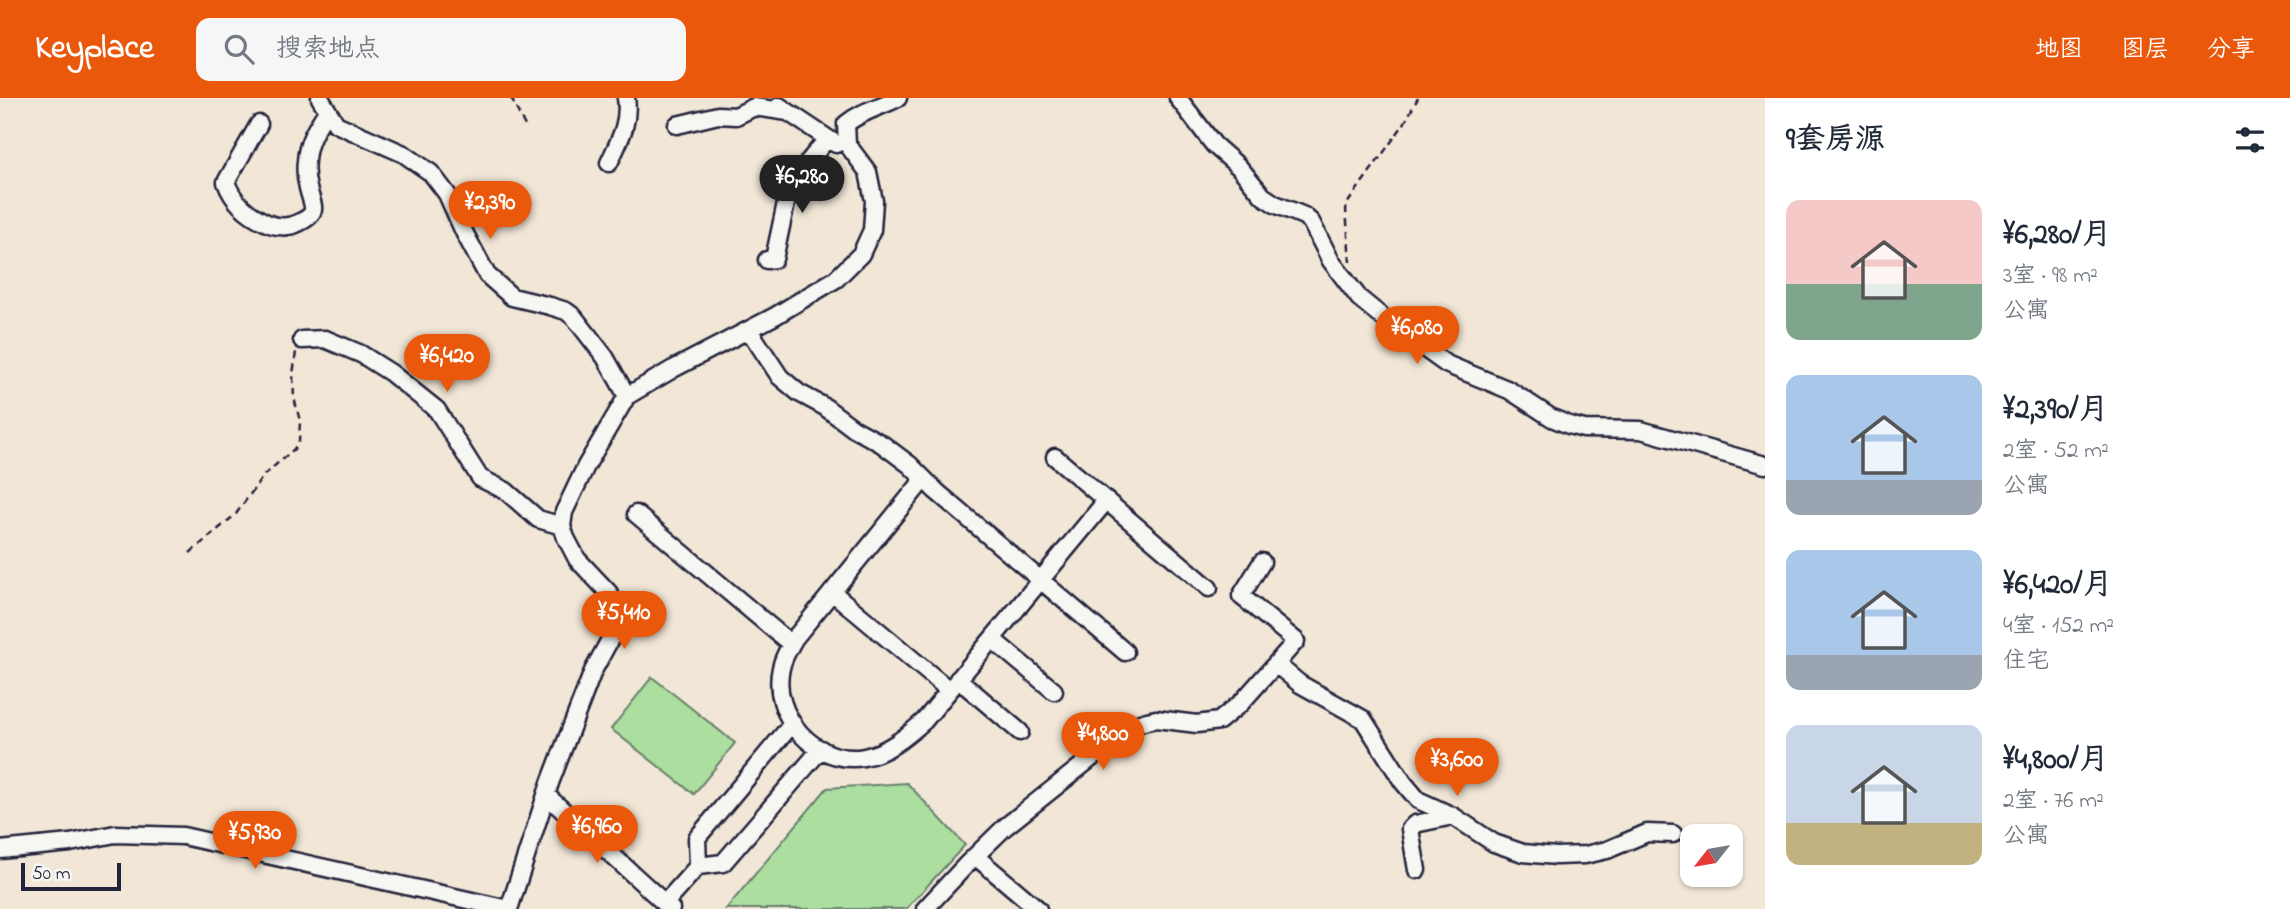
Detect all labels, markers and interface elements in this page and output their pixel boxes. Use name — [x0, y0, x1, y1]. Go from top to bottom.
search box — [196, 18, 686, 81]
text: Keyplace — [35, 25, 154, 73]
icon: search — [220, 30, 258, 68]
text: 搜索地点 — [276, 31, 380, 69]
text: 地图 — [2035, 33, 2083, 68]
text: 图层 — [2121, 33, 2169, 68]
text: 分享 — [2207, 33, 2255, 68]
text: 9套房源 — [1786, 119, 1885, 163]
icon: filters — [2231, 121, 2269, 159]
pin: ¥6,280 — [745, 156, 859, 215]
text: ¥6,280 — [775, 161, 829, 194]
pin: ¥2,390 — [433, 181, 547, 241]
text: ¥2,390 — [465, 187, 515, 220]
text: ¥6,280/月 — [2003, 214, 2111, 258]
icon: home — [1842, 228, 1926, 312]
text: 3室 · 98 m² — [2003, 260, 2098, 293]
text: 公寓 — [2003, 295, 2049, 328]
pin: ¥6,080 — [1360, 306, 1474, 366]
text: ¥6,080 — [1391, 312, 1443, 345]
pin: ¥6,420 — [390, 334, 504, 394]
text: ¥6,420 — [420, 340, 474, 373]
text: ¥2,390/月 — [2003, 389, 2108, 433]
icon: home — [1842, 403, 1926, 487]
text: 2室 · 52 m² — [2003, 435, 2109, 468]
text: 公寓 — [2003, 470, 2049, 503]
text: ¥6,420/月 — [2003, 564, 2113, 608]
icon: home — [1842, 578, 1926, 662]
pin: ¥5,410 — [567, 592, 681, 651]
text: ¥5,410 — [598, 597, 650, 630]
text: 4室 · 152 m² — [2003, 610, 2114, 643]
text: 住宅 — [2003, 645, 2049, 678]
pin: ¥4,800 — [1046, 712, 1160, 772]
text: ¥4,800 — [1078, 718, 1128, 751]
pin: ¥3,600 — [1400, 738, 1514, 798]
text: ¥4,800/月 — [2003, 739, 2109, 783]
text: ¥3,600 — [1431, 744, 1483, 777]
icon: home — [1842, 753, 1926, 837]
text: 2室 · 76 m² — [2003, 785, 2104, 818]
pin: ¥6,960 — [540, 806, 654, 865]
text: ¥6,960 — [572, 811, 622, 844]
pin: ¥5,930 — [198, 812, 312, 871]
text: ¥5,930 — [229, 817, 281, 850]
text: 公寓 — [2003, 820, 2049, 853]
north arrow — [1680, 824, 1743, 887]
map controls — [1680, 824, 1743, 887]
scale bar — [21, 860, 121, 892]
text: 50 m — [32, 861, 71, 888]

